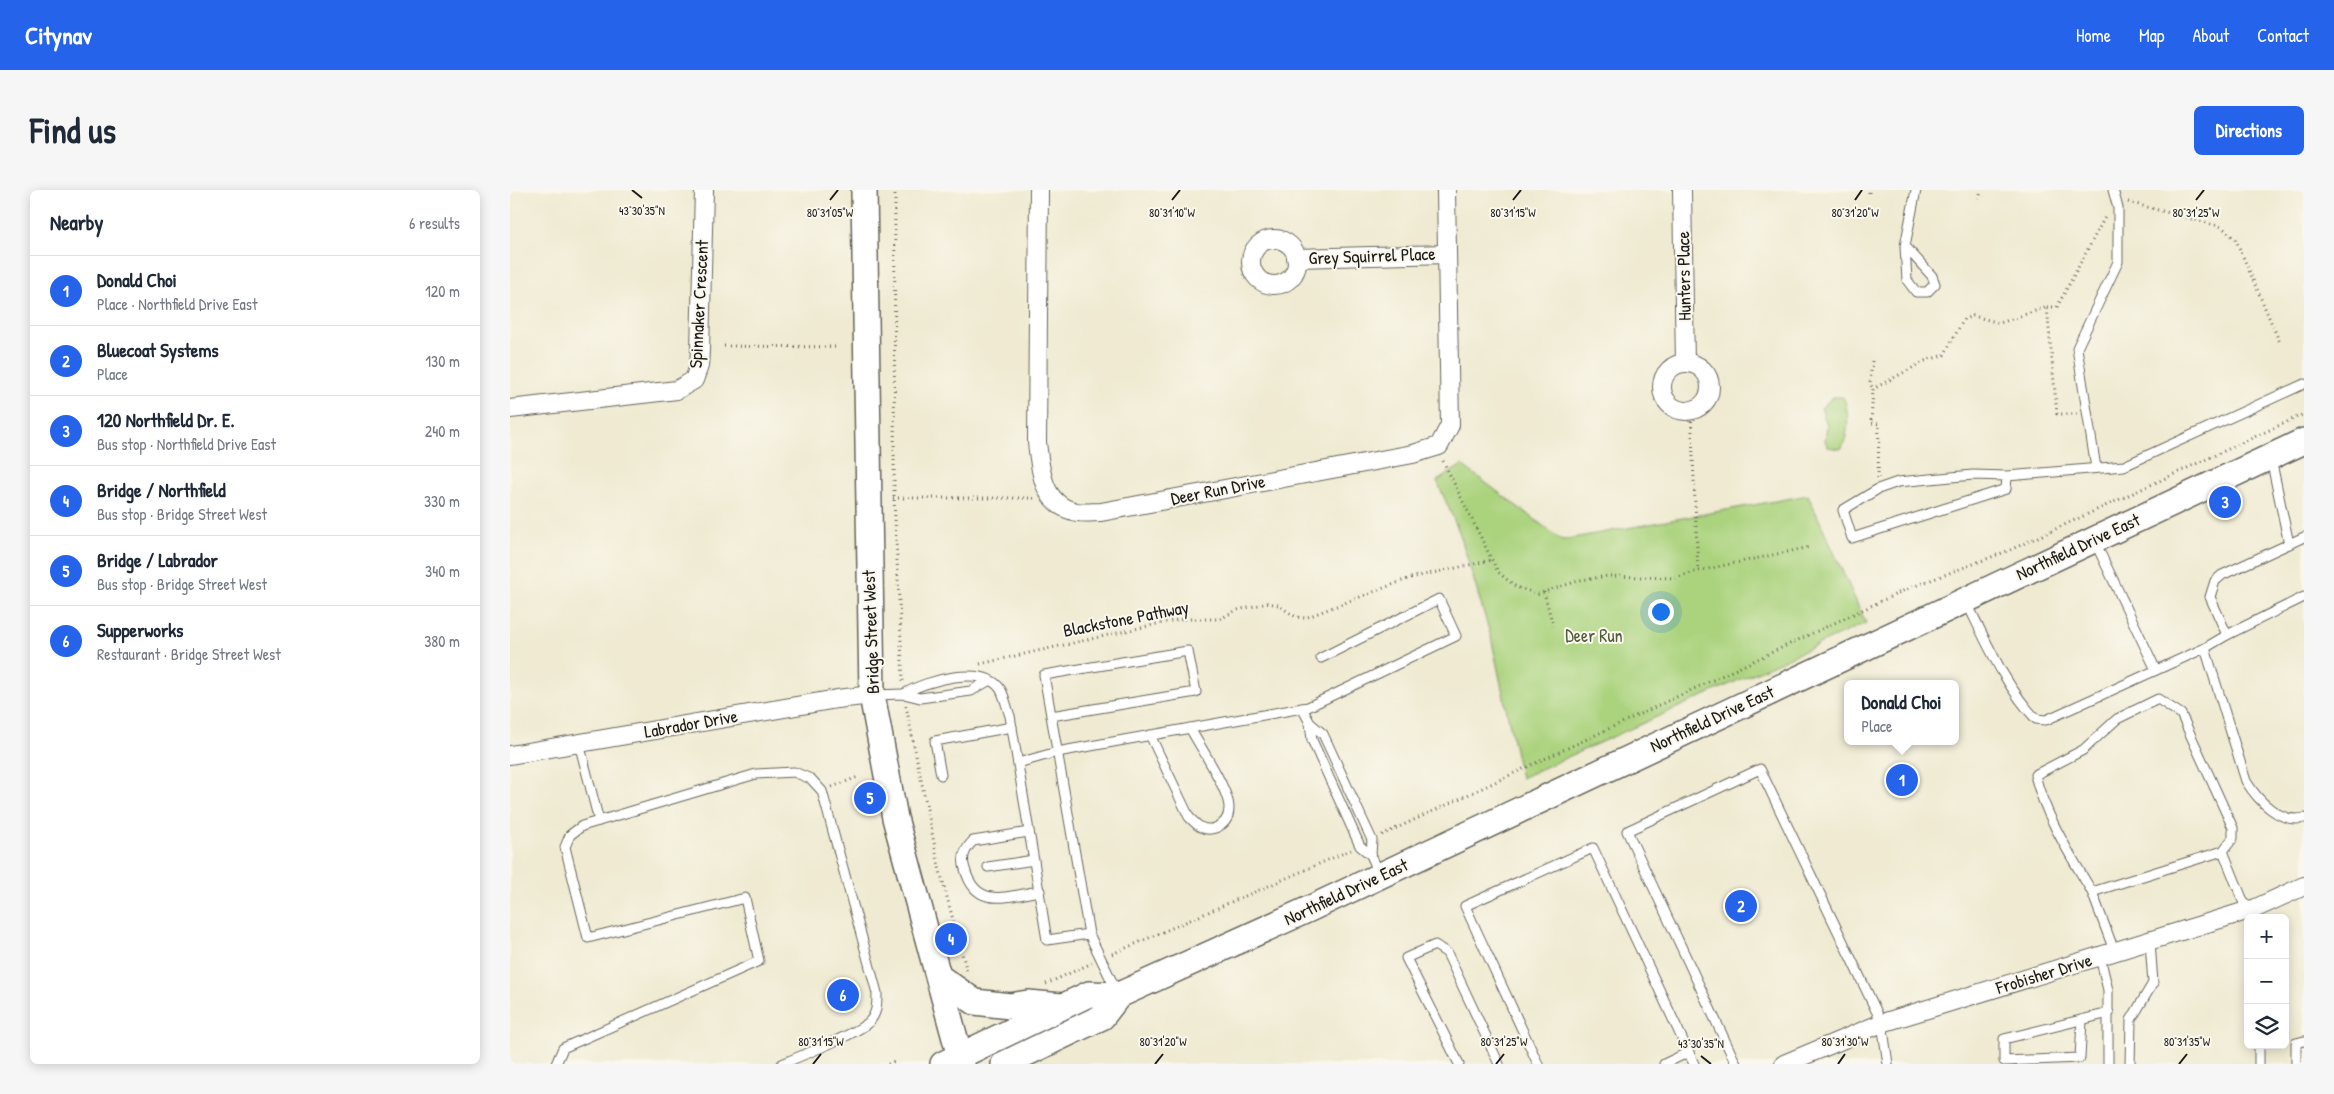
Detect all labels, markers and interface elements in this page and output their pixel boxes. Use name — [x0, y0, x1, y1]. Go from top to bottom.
text: Citynav — [25, 19, 92, 51]
text: Home — [2076, 23, 2111, 48]
text: Map — [2139, 23, 2164, 48]
text: About — [2192, 23, 2229, 48]
text: Contact — [2257, 23, 2309, 48]
button: Directions — [2194, 106, 2304, 155]
text: Find us — [30, 107, 116, 154]
text: 43°30'35"N — [619, 202, 665, 219]
text: 80°31'05"W — [807, 204, 854, 221]
text: 80°31'10"W — [1149, 204, 1196, 221]
text: 80°31'15"W — [1490, 204, 1536, 221]
text: 80°31'20"W — [1831, 204, 1879, 221]
text: 80°31'25"W — [2173, 204, 2220, 221]
text: Nearby — [50, 208, 103, 237]
text: 6 results — [409, 212, 460, 234]
street label: Hunters Place — [1670, 231, 1697, 321]
street label: Spinnaker Crescent — [683, 238, 714, 369]
street label: Grey Squirrel Place — [1308, 241, 1436, 270]
text: Donald Choi — [97, 267, 177, 293]
text: 1 — [63, 280, 69, 302]
text: 120 m — [425, 280, 460, 302]
text: Place · Northfield Drive East — [97, 293, 257, 315]
text: Bluecoat Systems — [97, 337, 219, 363]
text: 2 — [62, 350, 70, 372]
text: 130 m — [425, 350, 460, 372]
text: Place — [97, 363, 128, 385]
text: 120 Northfield Dr. E. — [97, 407, 235, 433]
text: 3 — [62, 420, 70, 442]
text: 240 m — [425, 420, 460, 442]
text: Bus stop · Northfield Drive East — [97, 433, 276, 455]
street label: Deer Run Drive — [1169, 468, 1267, 511]
text: Bridge / Northfield — [97, 477, 226, 503]
pin: 3 — [2209, 483, 2241, 521]
text: 4 — [63, 490, 69, 512]
text: 330 m — [424, 490, 460, 512]
text: Bus stop · Bridge Street West — [97, 503, 267, 525]
street label: Northfield Drive East — [2012, 507, 2145, 586]
text: Bridge / Labrador — [97, 547, 218, 573]
text: 5 — [63, 560, 69, 582]
text: 340 m — [425, 560, 460, 582]
street label: Bridge Street West — [856, 569, 885, 694]
text: Bus stop · Bridge Street West — [97, 573, 267, 595]
street label: Blackstone Pathway — [1061, 594, 1191, 643]
your location — [1648, 599, 1674, 625]
text: Supperworks — [97, 617, 183, 643]
park label: Deer Run — [1565, 623, 1623, 648]
text: 6 — [63, 630, 69, 652]
text: 380 m — [424, 630, 460, 652]
text: Restaurant · Bridge Street West — [97, 643, 281, 665]
street label: Northfield Drive East — [1646, 679, 1779, 758]
popup — [1844, 680, 1959, 745]
text: Donald Choi — [1862, 689, 1941, 715]
street label: Labrador Drive — [642, 703, 740, 744]
text: Place — [1862, 715, 1892, 737]
pin: 1 — [1886, 761, 1918, 799]
pin: 5 — [854, 779, 886, 817]
street label: Northfield Drive East — [1280, 852, 1413, 931]
pin: 2 — [1725, 887, 1757, 925]
map controls — [2244, 914, 2289, 1049]
button: + — [2244, 914, 2289, 959]
pin: 4 — [935, 920, 967, 958]
street label: Frobisher Drive — [1992, 947, 2095, 1000]
button: − — [2244, 959, 2289, 1004]
pin: 6 — [827, 976, 859, 1014]
button: layers — [2244, 1004, 2289, 1049]
text: 80°31'15"W — [798, 1033, 844, 1050]
text: 80°31'20"W — [1139, 1033, 1187, 1050]
text: 80°31'25"W — [1481, 1033, 1528, 1050]
text: 80°31'30"W — [1822, 1033, 1869, 1050]
text: 80°31'35"W — [2164, 1033, 2211, 1050]
text: 43°30'35"N — [1678, 1035, 1724, 1052]

